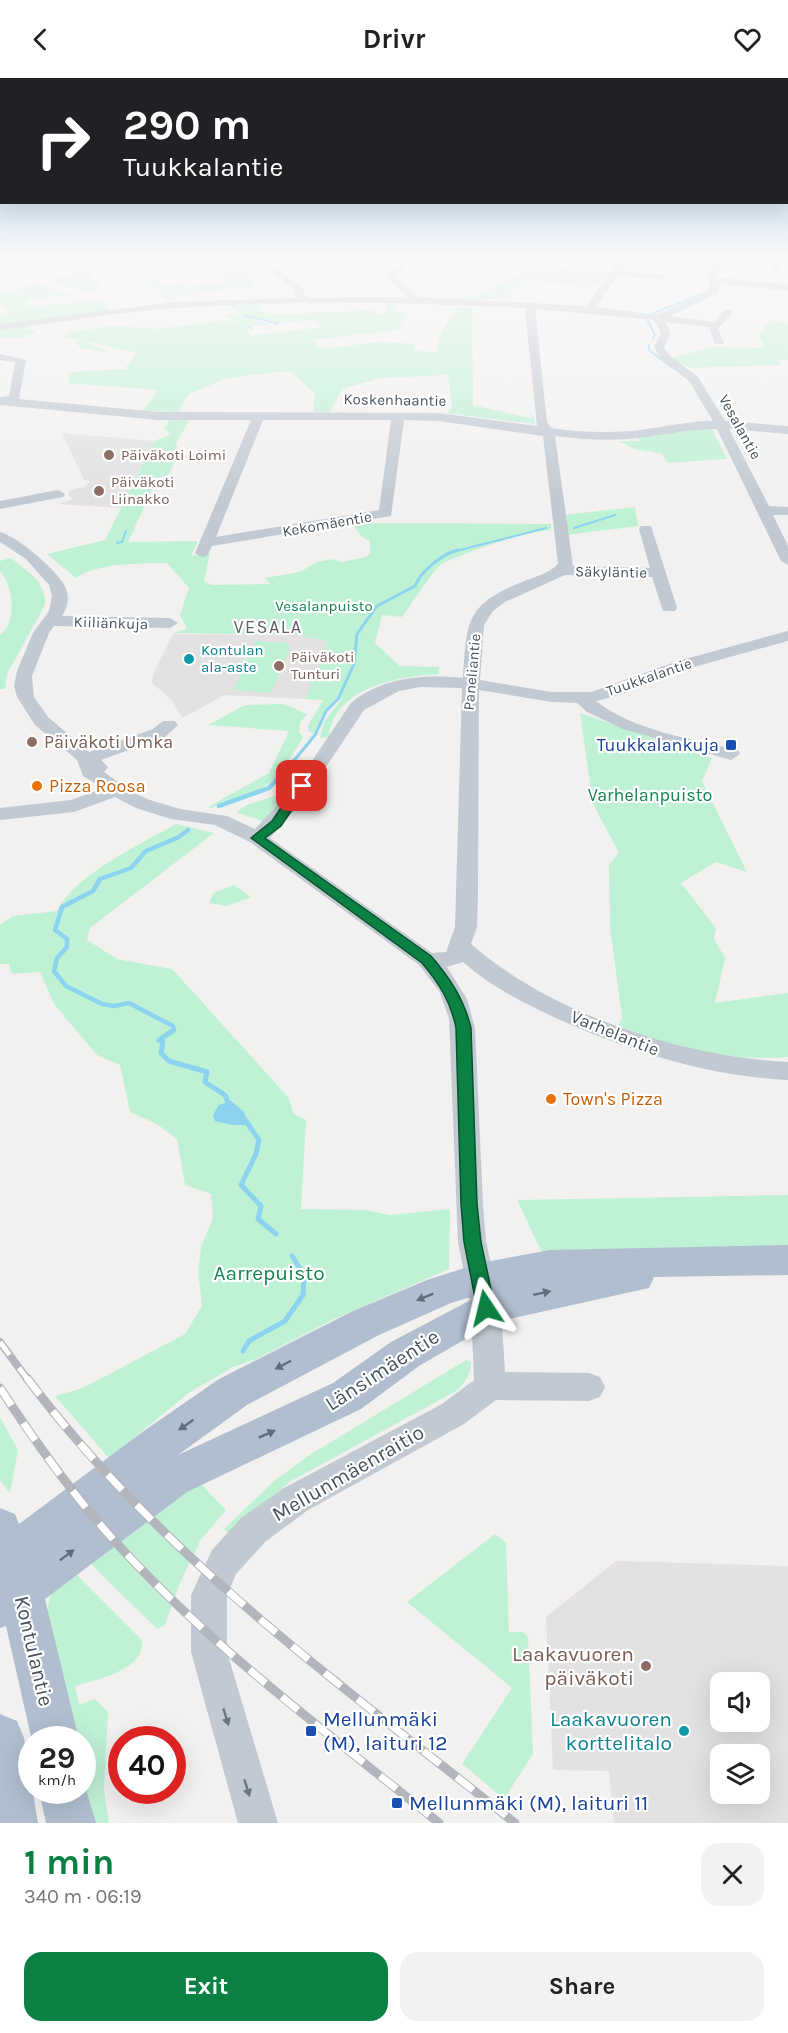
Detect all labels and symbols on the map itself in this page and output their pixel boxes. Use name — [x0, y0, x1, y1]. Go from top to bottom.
street label: Koskenhaantie — [343, 390, 447, 410]
street label: Vesalantie — [715, 392, 765, 462]
place label: Päiväkoti Loimi — [121, 446, 226, 464]
marker: Päiväkoti Loimi — [102, 448, 116, 462]
place label: Päiväkoti Liinakko — [111, 473, 175, 508]
marker: Päiväkoti Liinakko — [92, 484, 106, 498]
street label: Kekomäentie — [281, 507, 373, 541]
street label: Säkyläntie — [575, 562, 647, 582]
park label: Vesalanpuisto — [275, 597, 373, 615]
street label: Kiiliänkuja — [73, 613, 149, 633]
district label: VESALA — [233, 616, 303, 638]
street label: Paneliantie — [460, 633, 484, 711]
place label: Kontulan ala-aste — [201, 641, 264, 676]
place label: Päiväkoti Tunturi — [291, 648, 355, 683]
marker: Kontulan ala-aste — [182, 652, 196, 666]
street label: Tuukkalantie — [604, 654, 694, 700]
marker: Päiväkoti Tunturi — [272, 659, 286, 673]
place label: Päiväkoti Umka — [44, 731, 173, 753]
place label: Tuukkalankuja — [597, 734, 719, 756]
marker: Päiväkoti Umka — [25, 735, 39, 749]
marker: Tuukkalankuja — [724, 738, 738, 752]
pin — [276, 760, 327, 811]
place label: Pizza Roosa — [49, 775, 146, 797]
marker: Pizza Roosa — [30, 779, 44, 793]
park label: Varhelanpuisto — [588, 784, 712, 806]
street label: Varhelantie — [568, 1005, 662, 1061]
place label: Town's Pizza — [563, 1088, 663, 1110]
marker: Town's Pizza — [544, 1092, 558, 1106]
park label: Aarrepuisto — [213, 1261, 325, 1285]
position arrow — [454, 1276, 518, 1340]
one-way arrow — [533, 1288, 552, 1297]
one-way arrow — [416, 1293, 434, 1302]
street label: Länsimäentie — [321, 1324, 443, 1416]
one-way arrow — [274, 1360, 291, 1370]
one-way arrow — [178, 1419, 193, 1431]
street label: Mellunmäenraitio — [268, 1420, 428, 1526]
one-way arrow — [259, 1429, 276, 1438]
one-way arrow — [59, 1549, 75, 1562]
street label: Kontulantie — [10, 1593, 58, 1709]
place label: Laakavuoren päiväkoti — [512, 1642, 634, 1690]
marker: Laakavuoren päiväkoti — [639, 1659, 653, 1673]
place label: Mellunmäki (M), laituri 12 — [323, 1707, 447, 1755]
place label: Laakavuoren korttelitalo — [550, 1707, 672, 1755]
one-way arrow — [222, 1708, 231, 1726]
marker: Mellunmäki (M), laituri 12 — [304, 1724, 318, 1738]
marker: Laakavuoren korttelitalo — [677, 1724, 691, 1738]
speed limit sign: 40 — [108, 1726, 186, 1804]
one-way arrow — [243, 1779, 252, 1797]
place label: Mellunmäki (M), laituri 11 — [409, 1791, 648, 1815]
marker: Mellunmäki (M), laituri 11 — [390, 1796, 404, 1810]

